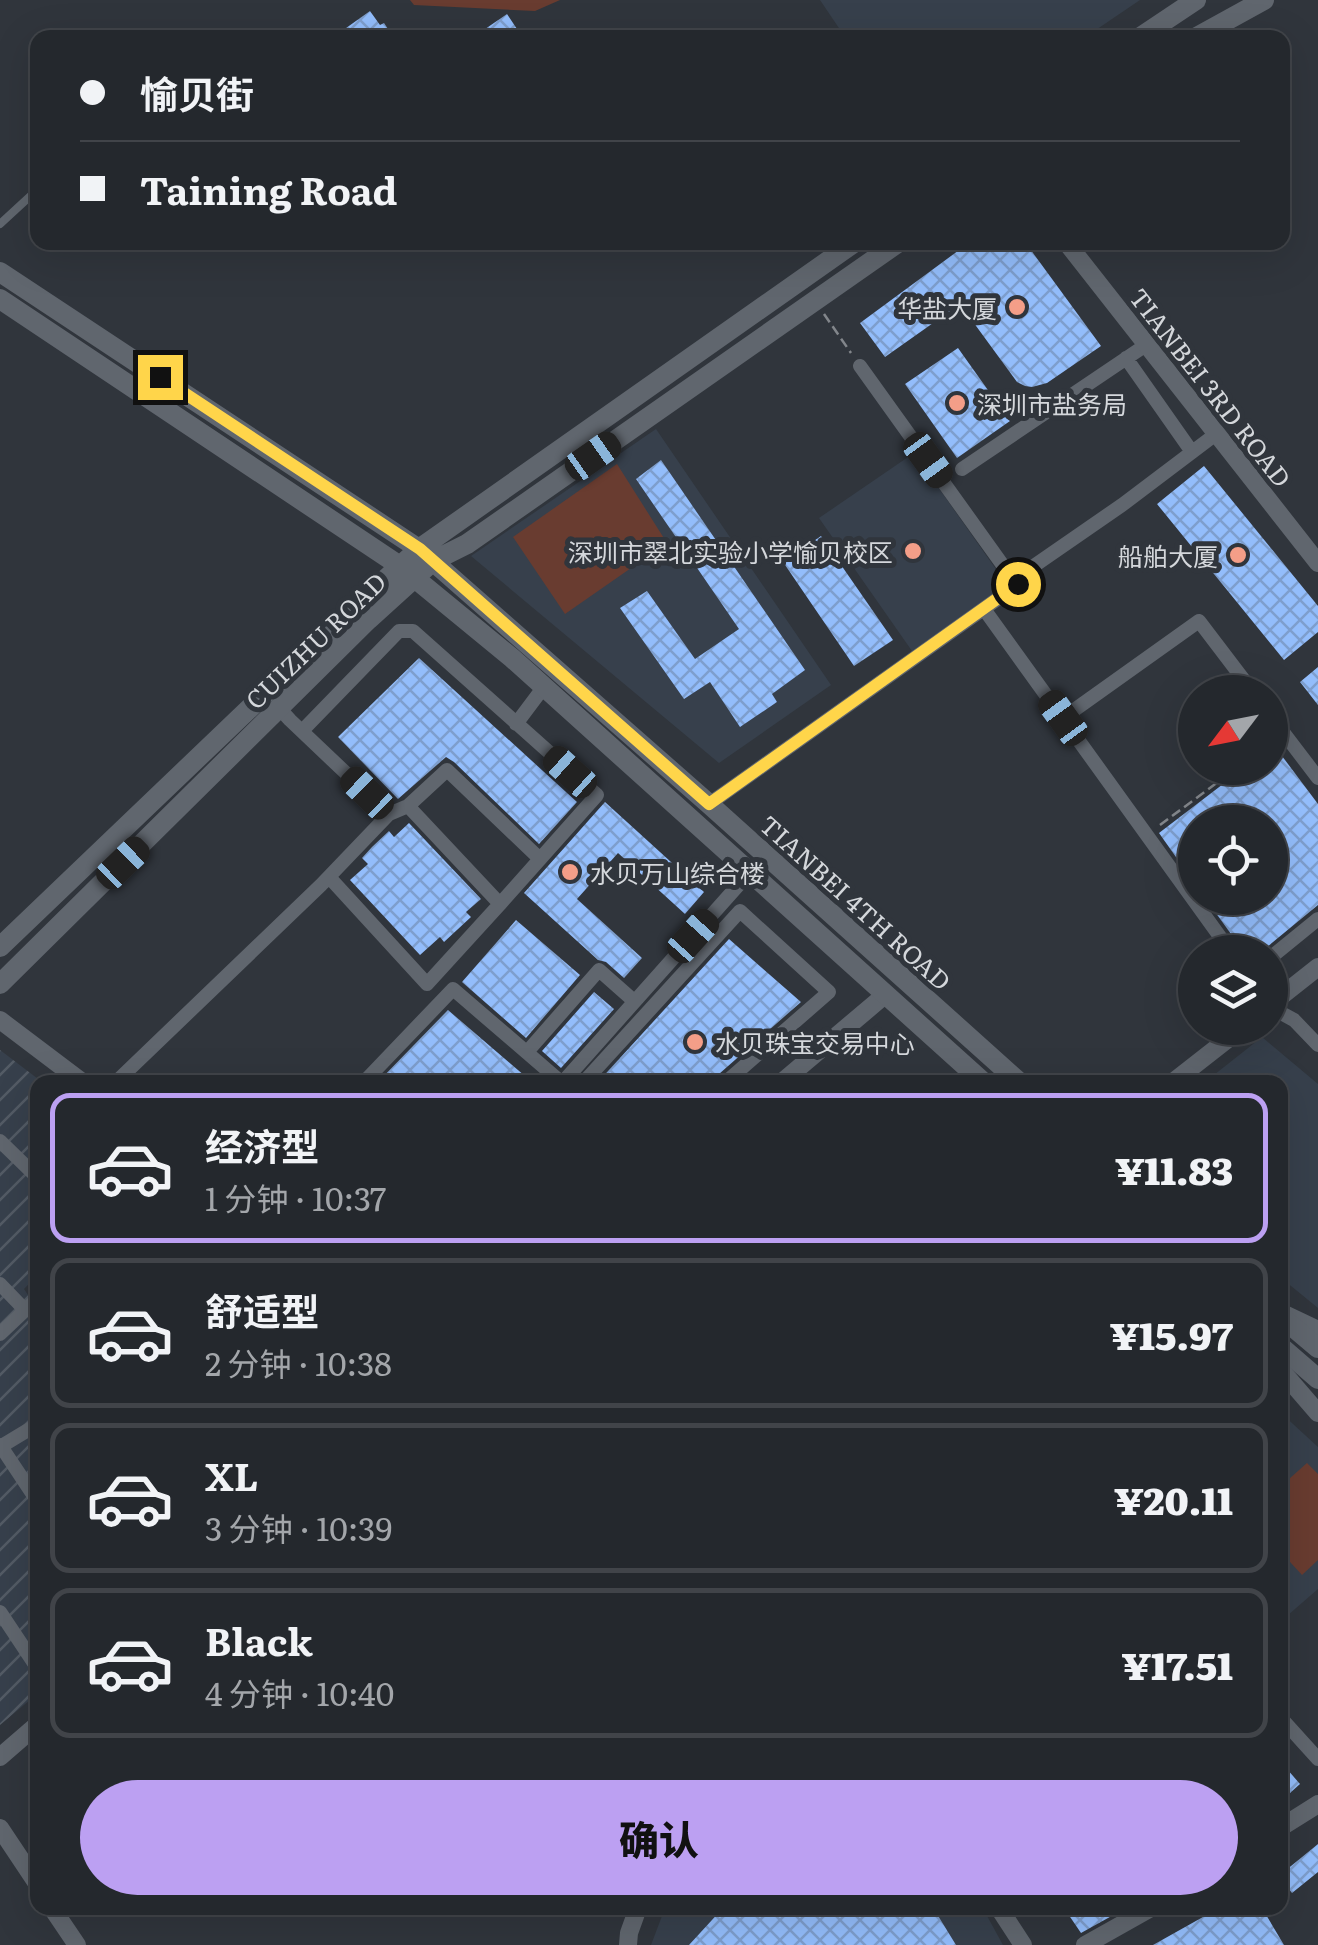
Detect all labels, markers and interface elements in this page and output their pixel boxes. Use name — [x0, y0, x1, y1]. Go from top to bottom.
text: 愉贝街 — [140, 64, 254, 121]
text: Taining Road — [140, 160, 398, 217]
street label: TIANBEI 3RD ROAD — [1121, 280, 1301, 494]
place label: 华盐大厦 — [897, 289, 997, 326]
marker: 华盐大厦 — [1006, 296, 1028, 318]
route end — [138, 355, 183, 400]
place label: 深圳市盐务局 — [977, 385, 1127, 422]
marker: 深圳市盐务局 — [946, 392, 968, 414]
car — [560, 427, 626, 485]
car — [898, 427, 958, 493]
place label: 深圳市翠北实验小学愉贝校区 — [568, 533, 893, 570]
place label: 船舶大厦 — [1118, 537, 1218, 574]
marker: 深圳市翠北实验小学愉贝校区 — [902, 540, 924, 562]
marker: 船舶大厦 — [1227, 544, 1249, 566]
route start — [996, 562, 1041, 607]
street label: CUIZHU ROAD — [236, 563, 394, 717]
north arrow — [1178, 675, 1288, 785]
map controls — [1178, 675, 1288, 1045]
car — [1033, 685, 1093, 751]
car — [538, 741, 602, 803]
car — [335, 761, 399, 825]
button: locate — [1178, 805, 1288, 915]
street label: TIANBEI 4TH ROAD — [752, 806, 960, 998]
car — [91, 831, 155, 895]
place label: 水贝万山综合楼 — [590, 854, 765, 891]
marker: 水贝万山综合楼 — [559, 861, 581, 883]
car — [662, 904, 724, 968]
button: layers — [1178, 935, 1288, 1045]
place label: 水贝珠宝交易中心 — [715, 1024, 915, 1061]
marker: 水贝珠宝交易中心 — [684, 1031, 706, 1053]
text: 经济型 — [205, 1116, 319, 1173]
icon: car — [85, 1123, 175, 1213]
text: ¥11.83 — [1115, 1140, 1233, 1197]
text: 1 分钟 · 10:37 — [205, 1173, 386, 1221]
text: 舒适型 — [205, 1281, 319, 1338]
icon: car — [85, 1288, 175, 1378]
text: ¥15.97 — [1110, 1305, 1233, 1362]
text: 2 分钟 · 10:38 — [205, 1338, 392, 1386]
text: XL — [205, 1446, 258, 1503]
icon: car — [85, 1453, 175, 1543]
text: ¥20.11 — [1114, 1470, 1233, 1527]
text: 3 分钟 · 10:39 — [205, 1503, 392, 1551]
text: Black — [205, 1611, 313, 1668]
icon: car — [85, 1618, 175, 1708]
text: ¥17.51 — [1122, 1635, 1233, 1692]
text: 4 分钟 · 10:40 — [205, 1668, 394, 1716]
button: 确认 — [80, 1780, 1238, 1895]

